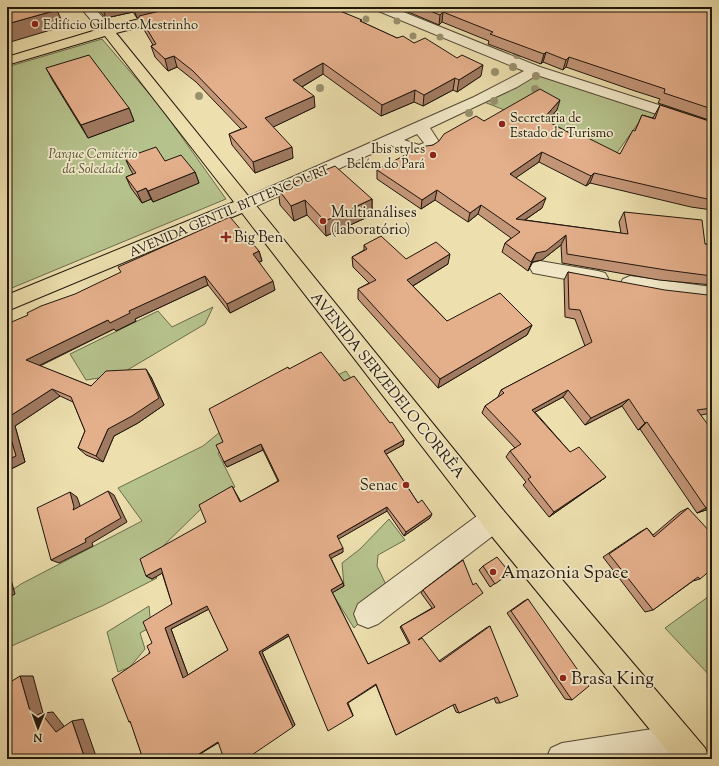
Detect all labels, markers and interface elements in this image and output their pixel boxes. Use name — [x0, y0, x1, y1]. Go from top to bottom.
place label: Edifício Gilberto Mestrinho — [43, 17, 198, 35]
marker: Edifício Gilberto Mestrinho — [30, 19, 40, 29]
place label: Secretaria de Estado de Turismo — [510, 110, 613, 143]
marker: Secretaria de Estado de Turismo — [497, 119, 507, 129]
place label: Ibis styles Belém do Pará — [347, 141, 425, 174]
park label: Parque Cemitério da Soledade — [49, 146, 138, 179]
marker: Ibis styles Belém do Pará — [428, 150, 438, 160]
street label: AVENIDA GENTIL BITTENCOURT — [127, 161, 333, 262]
place label: Multianálises (laboratório) — [331, 203, 417, 241]
marker: Multianálises (laboratório) — [318, 216, 328, 226]
place label: Big Ben — [234, 228, 284, 249]
marker: Big Ben — [221, 232, 231, 242]
street label: AVENIDA SERZEDELO CORRÊA — [305, 288, 470, 484]
place label: Senac — [360, 476, 398, 497]
marker: Senac — [401, 480, 411, 490]
place label: Amazonia Space — [501, 561, 629, 587]
marker: Amazonia Space — [488, 567, 498, 577]
place label: Brasa King — [571, 667, 654, 693]
marker: Brasa King — [558, 673, 568, 683]
north arrow — [18, 708, 58, 748]
text: N — [33, 729, 43, 745]

